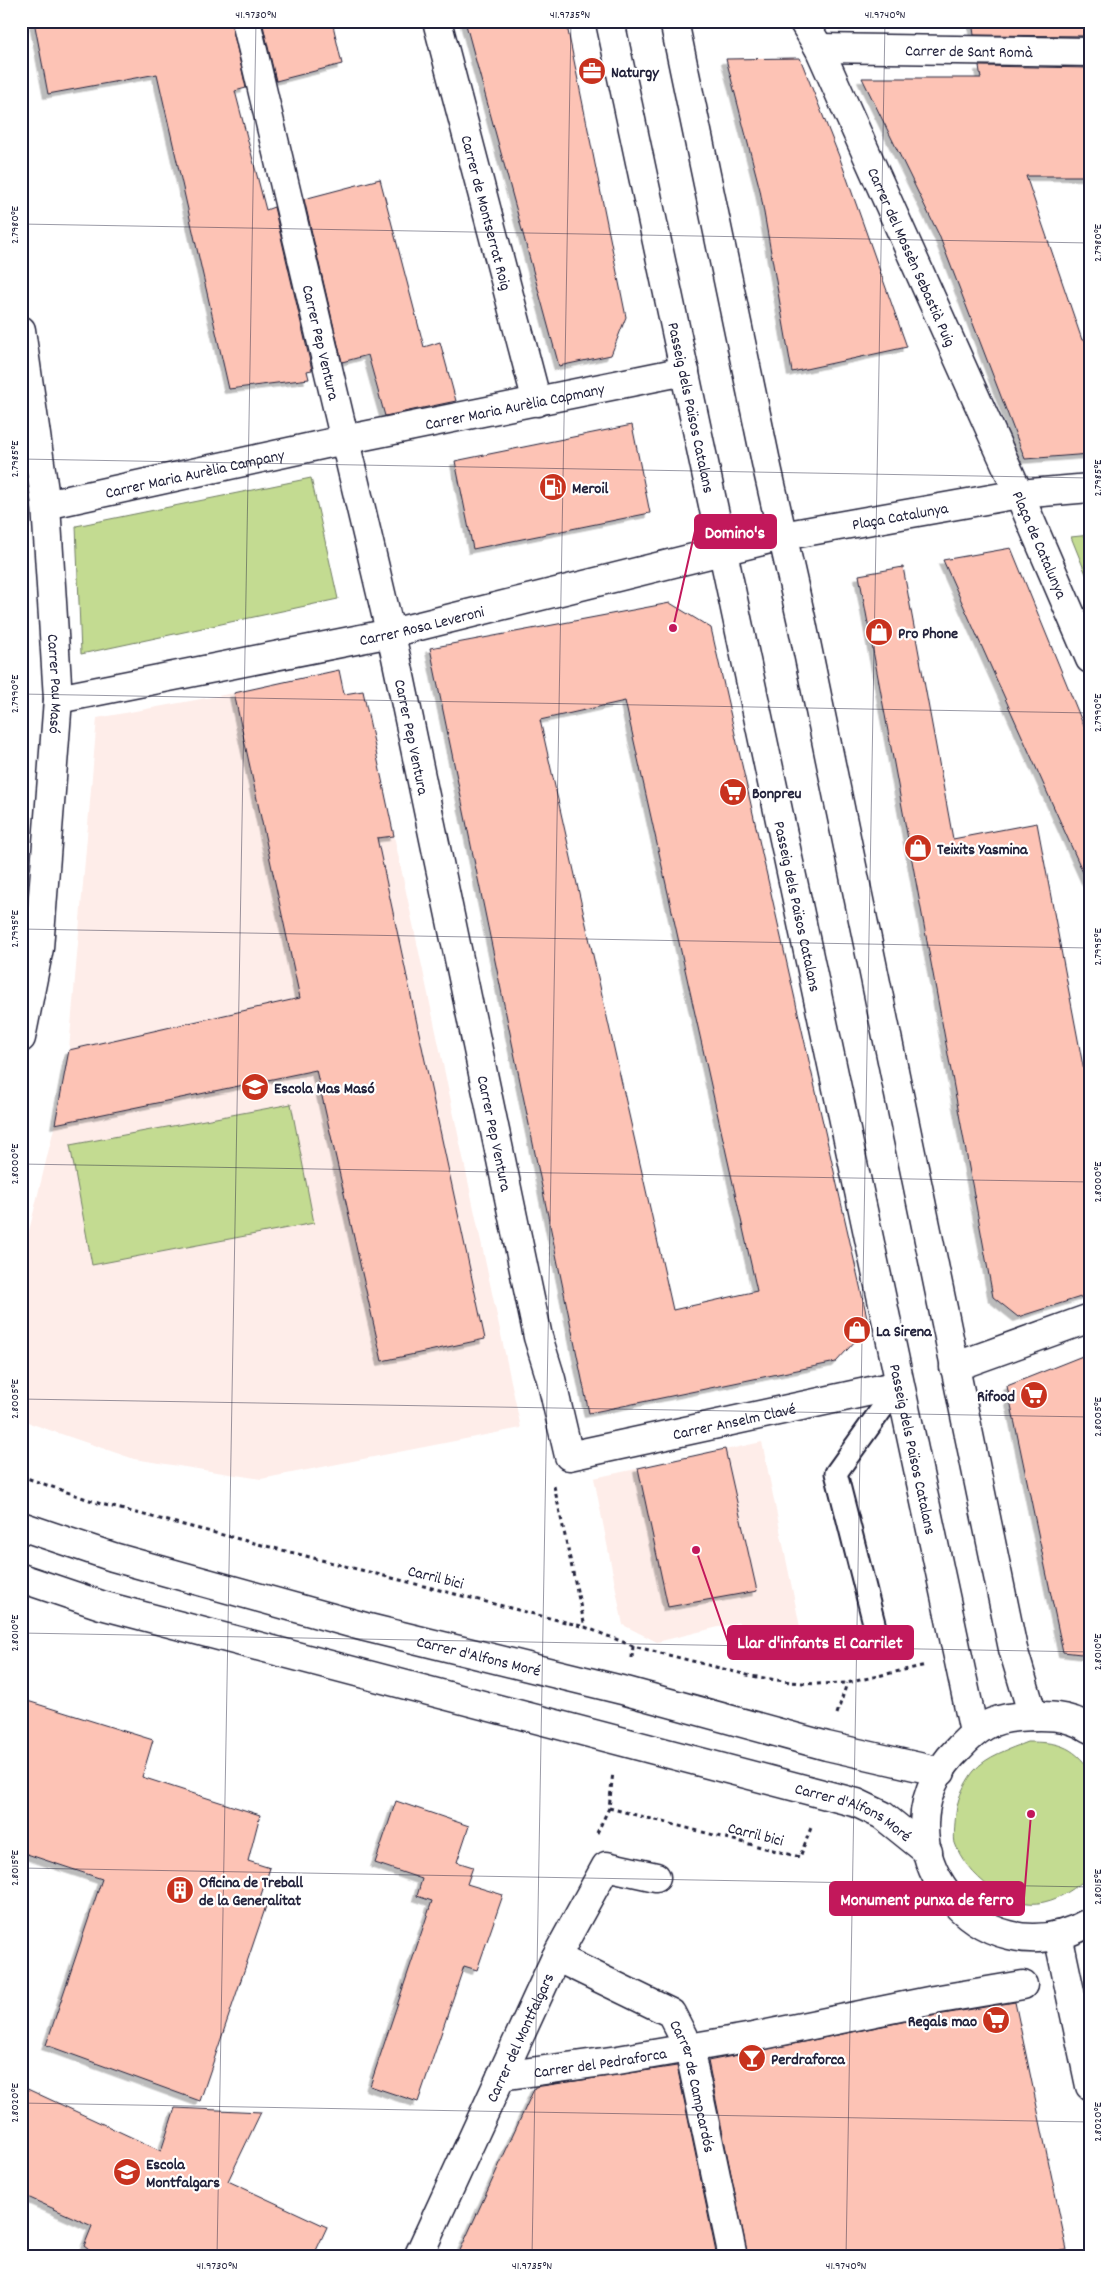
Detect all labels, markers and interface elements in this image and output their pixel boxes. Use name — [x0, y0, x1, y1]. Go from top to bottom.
text: 41.9730°N — [235, 7, 277, 24]
text: 41.9735°N — [550, 7, 590, 24]
text: 41.9740°N — [865, 7, 906, 24]
street label: Carrer de Sant Romà — [905, 40, 1033, 65]
office icon: Naturgy — [577, 56, 607, 86]
place label: Naturgy — [611, 62, 660, 85]
street label: Carrer de Montserrat Roig — [453, 133, 516, 293]
street label: Carrer del Mossèn Sebastià Puig — [860, 164, 960, 351]
text: 2.7980°E — [7, 205, 24, 244]
text: 2.7980°E — [1090, 223, 1107, 262]
street label: Carrer Pep Ventura — [295, 283, 344, 403]
street label: Passeig dels Països Catalans — [660, 320, 719, 496]
street label: Carrer Maria Aurèlia Capmany — [423, 378, 607, 437]
text: 2.7985°E — [7, 440, 24, 478]
street label: Carrer Maria Aurèlia Campany — [103, 444, 287, 506]
text: 2.7985°E — [1090, 459, 1107, 497]
fuel station icon: Meroil — [538, 472, 568, 502]
place label: Meroil — [572, 478, 608, 501]
street label: Plaça de Catalunya — [1005, 488, 1072, 603]
street label: Plaça Catalunya — [850, 498, 951, 537]
callout: Domino's — [695, 515, 776, 548]
text: Domino's — [705, 522, 766, 547]
street label: Carrer Rosa Leveroni — [358, 601, 487, 653]
shop icon: Pro Phone — [864, 617, 894, 647]
place label: Pro Phone — [898, 623, 958, 646]
street label: Carrer Pau Masó — [40, 633, 67, 734]
text: 2.7990°E — [7, 674, 24, 713]
street label: Carrer Pep Ventura — [387, 677, 434, 798]
text: 2.7990°E — [1090, 693, 1107, 732]
supermarket icon: Bonpreu — [718, 777, 748, 807]
place label: Bonpreu — [752, 783, 801, 806]
street label: Passeig dels Països Catalans — [767, 819, 825, 994]
shop icon: Teixits Yasmina — [903, 833, 933, 863]
place label: Teixits Yasmina — [937, 839, 1029, 862]
text: 2.7995°E — [7, 910, 24, 948]
text: 2.7995°E — [1090, 928, 1107, 966]
school or university icon: Escola Mas Masó — [240, 1072, 270, 1102]
street label: Carrer Pep Ventura — [470, 1074, 516, 1194]
place label: Escola Mas Masó — [274, 1078, 375, 1101]
text: 2.8000°E — [7, 1143, 24, 1184]
text: 2.8000°E — [1090, 1161, 1107, 1202]
shop icon: La Sirena — [842, 1315, 872, 1345]
place label: La Sirena — [876, 1321, 933, 1344]
street label: Passeig dels Països Catalans — [882, 1362, 941, 1537]
text: 2.8005°E — [7, 1378, 24, 1419]
supermarket icon: Rifood — [1019, 1380, 1049, 1410]
place label: Rifood — [977, 1386, 1015, 1409]
text: 2.8005°E — [1090, 1396, 1107, 1437]
street label: Carrer Anselm Clavé — [671, 1398, 798, 1447]
street label: Carril bici — [405, 1560, 466, 1596]
text: 2.8010°E — [7, 1614, 24, 1652]
callout: Llar d'infants El Carrilet — [728, 1626, 913, 1659]
street label: Carrer d'Alfons Moré — [414, 1631, 543, 1684]
text: Llar d'infants El Carrilet — [737, 1632, 903, 1657]
text: 2.8010°E — [1090, 1633, 1107, 1671]
street label: Carrer d'Alfons Moré — [792, 1778, 916, 1848]
street label: Carril bici — [725, 1817, 786, 1853]
text: 2.8015°E — [7, 1849, 24, 1886]
text: 2.8015°E — [1090, 1868, 1107, 1905]
place label: Oficina de Treball de la Generalitat — [199, 1872, 303, 1913]
building icon: Oficina de Treball de la Generalitat — [165, 1875, 195, 1905]
callout: Monument punxa de ferro — [830, 1882, 1024, 1915]
text: Monument punxa de ferro — [840, 1889, 1014, 1914]
street label: Carrer del Montfalgars — [482, 1970, 561, 2107]
supermarket icon: Regals mao — [981, 2005, 1011, 2035]
place label: Regals mao — [908, 2011, 977, 2034]
street label: Carrer de Campcardós — [662, 2016, 720, 2155]
street label: Carrer del Pedraforca — [533, 2043, 669, 2085]
bar icon: Perdraforca — [737, 2043, 767, 2073]
place label: Perdraforca — [771, 2049, 846, 2072]
text: 2.8020°E — [7, 2083, 24, 2123]
text: 2.8020°E — [1090, 2102, 1107, 2142]
place label: Escola Montfalgars — [146, 2154, 220, 2195]
school or university icon: Escola Montfalgars — [112, 2157, 142, 2187]
text: 41.9730°N — [196, 2258, 238, 2275]
text: 41.9735°N — [512, 2258, 552, 2275]
text: 41.9740°N — [826, 2258, 867, 2275]

